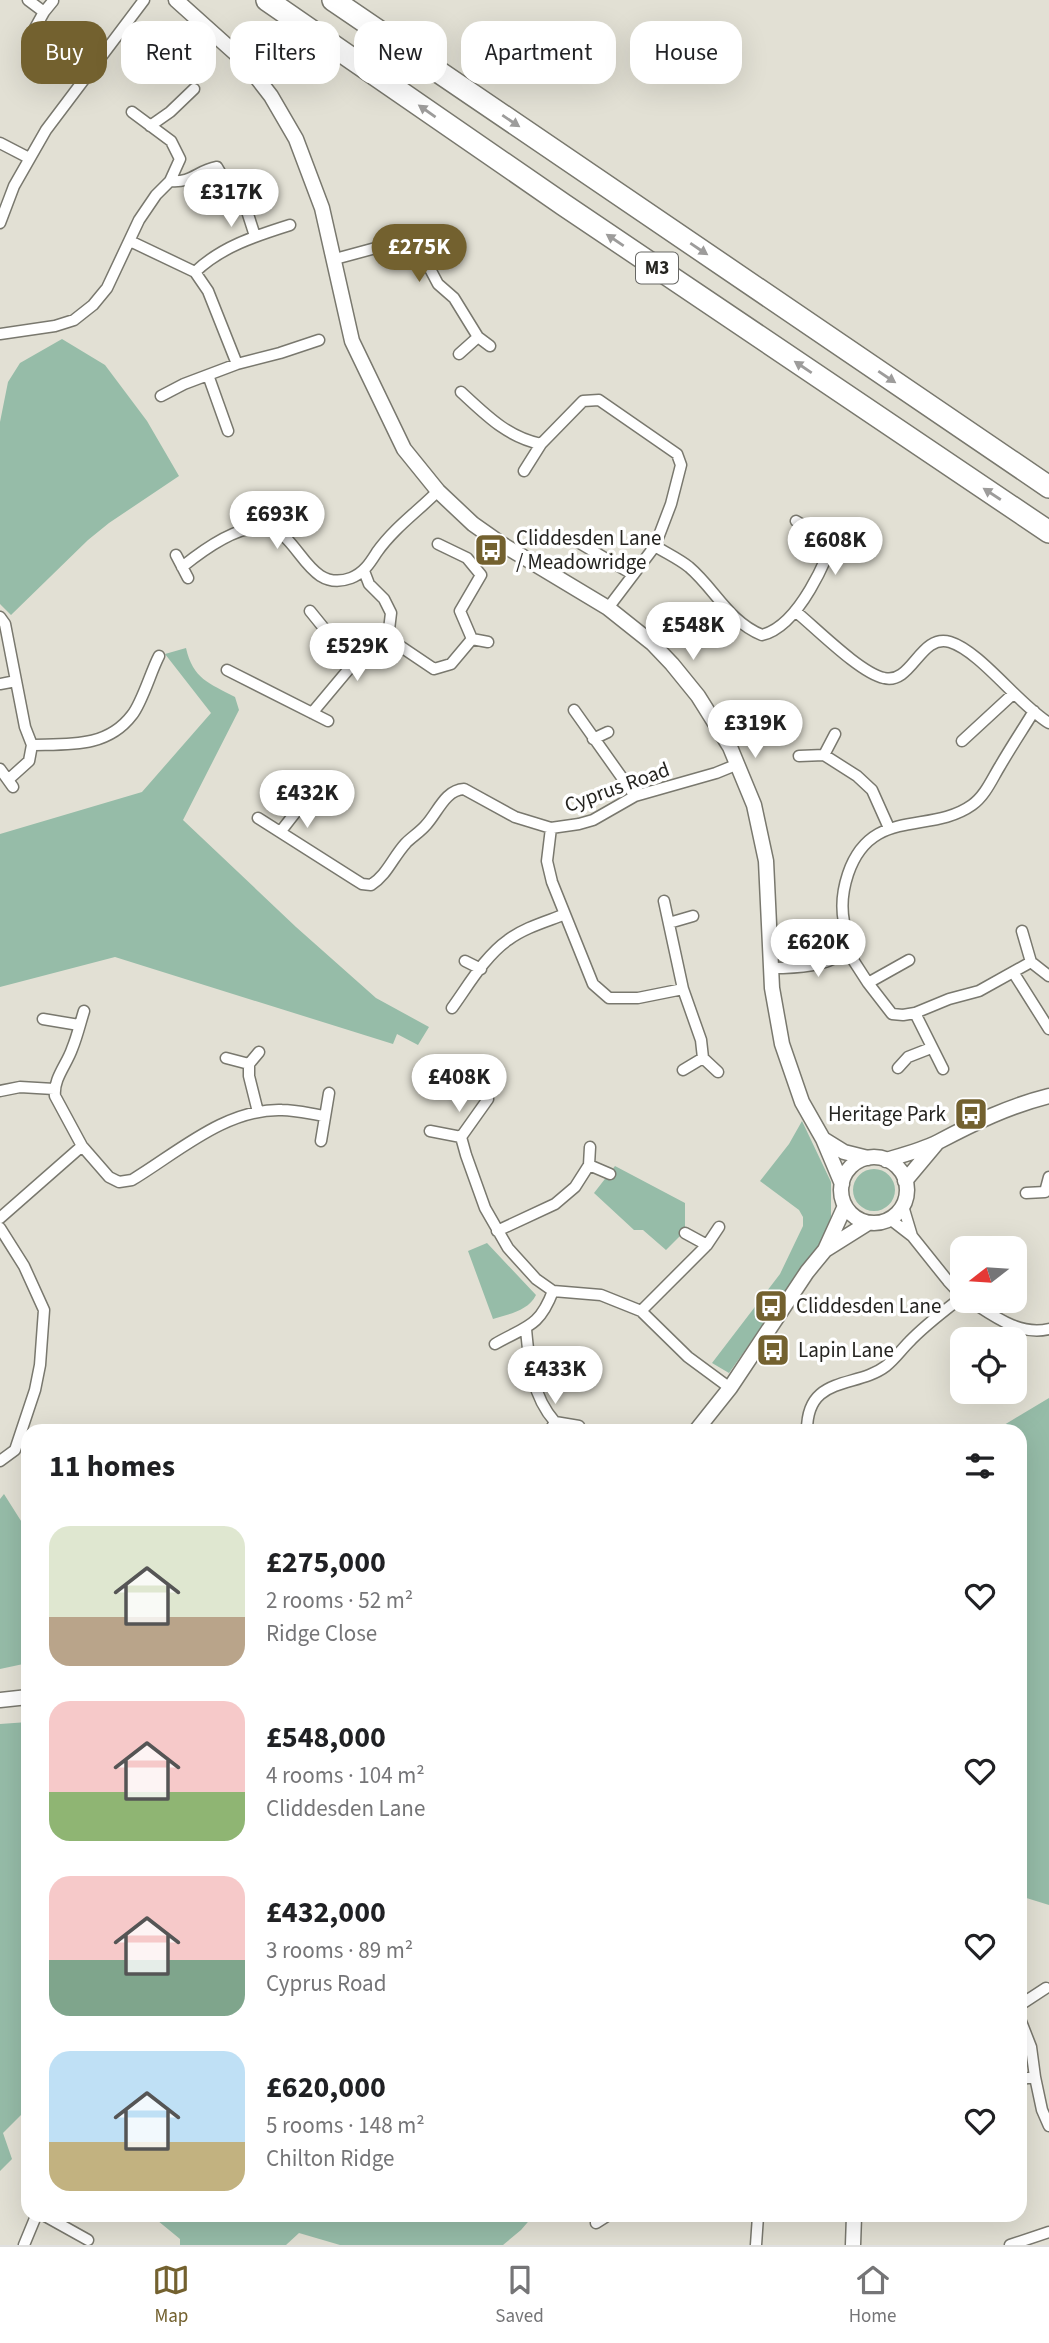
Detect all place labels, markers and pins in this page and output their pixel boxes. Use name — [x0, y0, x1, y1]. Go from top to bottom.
pin: £317K — [182, 170, 280, 229]
pin: £275K — [370, 224, 468, 284]
pin: £693K — [228, 491, 326, 551]
pin: £608K — [786, 518, 884, 577]
place label: Cliddesden Lane / Meadowridge — [516, 523, 662, 577]
bus stop icon: Cliddesden Lane / Meadowridge — [472, 531, 510, 569]
pin: £548K — [644, 602, 742, 662]
pin: £529K — [308, 624, 406, 683]
pin: £319K — [706, 700, 804, 760]
pin: £432K — [258, 770, 356, 830]
pin: £620K — [769, 920, 867, 979]
pin: £408K — [410, 1054, 508, 1114]
bus stop icon: Heritage Park — [952, 1095, 990, 1133]
place label: Heritage Park — [828, 1099, 947, 1129]
bus stop icon: Cliddesden Lane — [752, 1287, 790, 1325]
place label: Cliddesden Lane — [796, 1291, 942, 1321]
bus stop icon: Lapin Lane — [754, 1331, 792, 1369]
place label: Lapin Lane — [798, 1335, 894, 1365]
pin: £433K — [506, 1346, 604, 1406]

